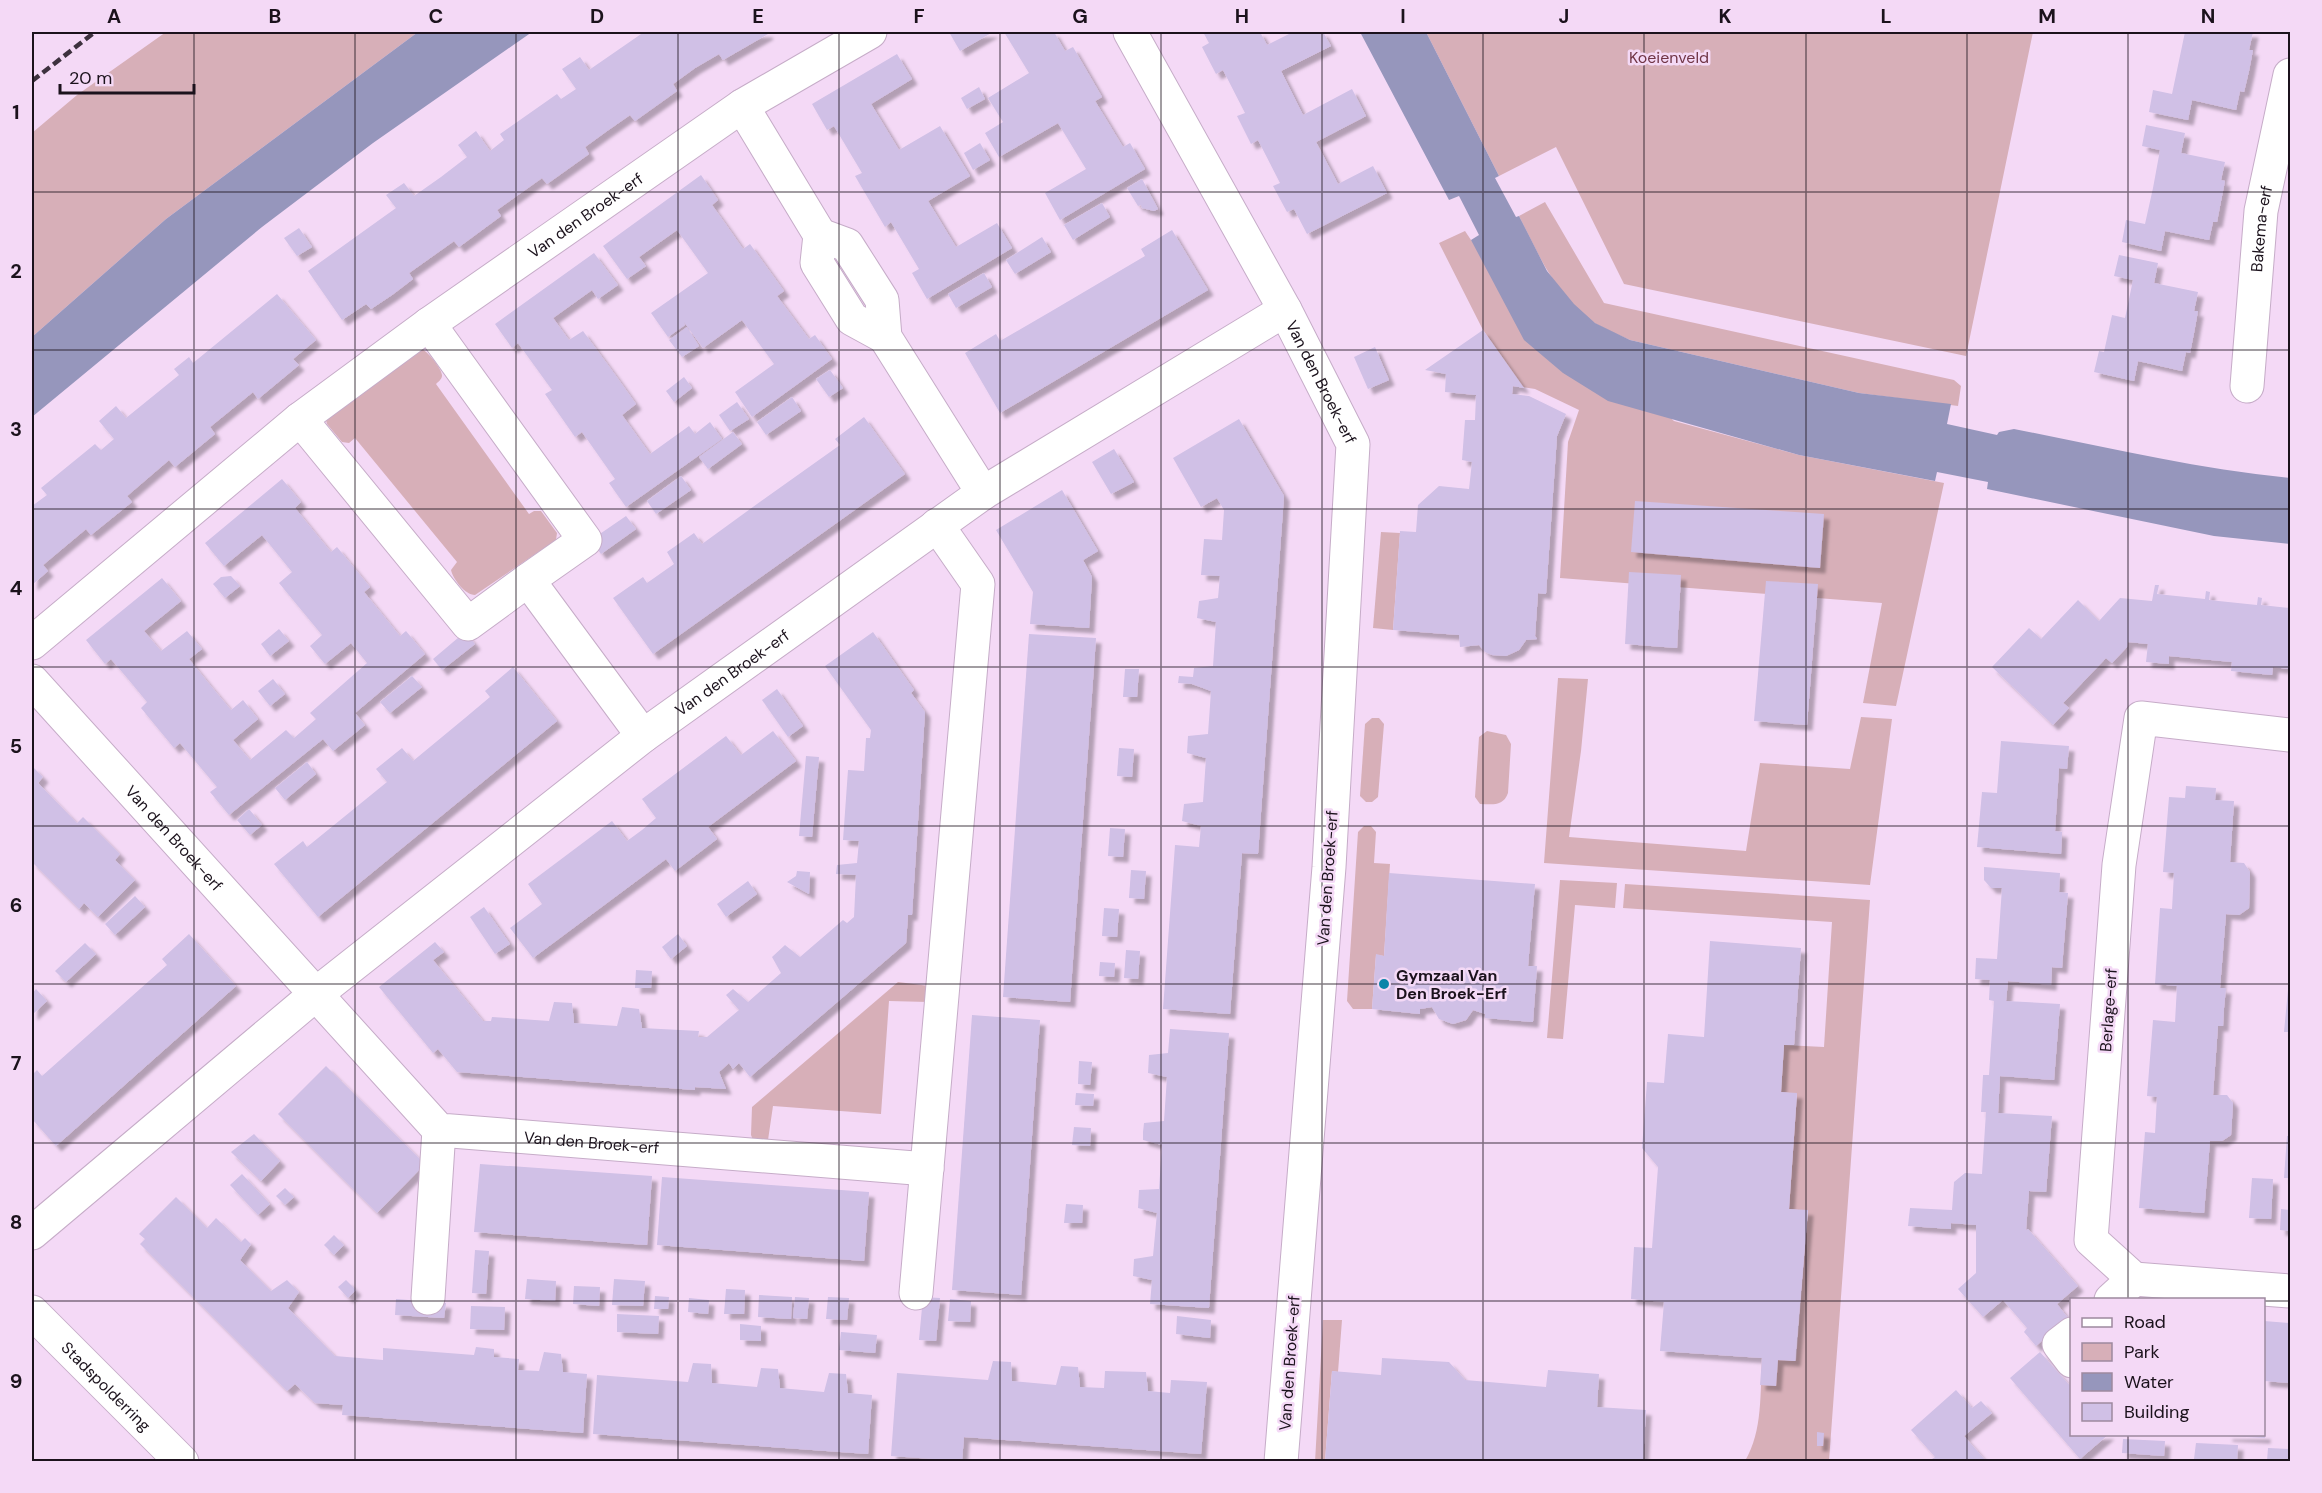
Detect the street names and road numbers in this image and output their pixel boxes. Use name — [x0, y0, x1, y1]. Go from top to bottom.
street label: Van den Broek-erf — [524, 168, 647, 263]
street label: Bakema-erf — [2246, 184, 2277, 273]
street label: Van den Broek-erf — [1281, 317, 1361, 447]
street label: Van den Broek-erf — [671, 625, 793, 721]
street label: Van den Broek-erf — [121, 781, 227, 896]
street label: Van den Broek-erf — [1312, 810, 1343, 946]
street label: Berlage-erf — [2095, 968, 2122, 1053]
street label: Van den Broek-erf — [523, 1127, 660, 1159]
street label: Van den Broek-erf — [1274, 1295, 1305, 1431]
street label: Stadspolderring — [57, 1337, 155, 1436]

